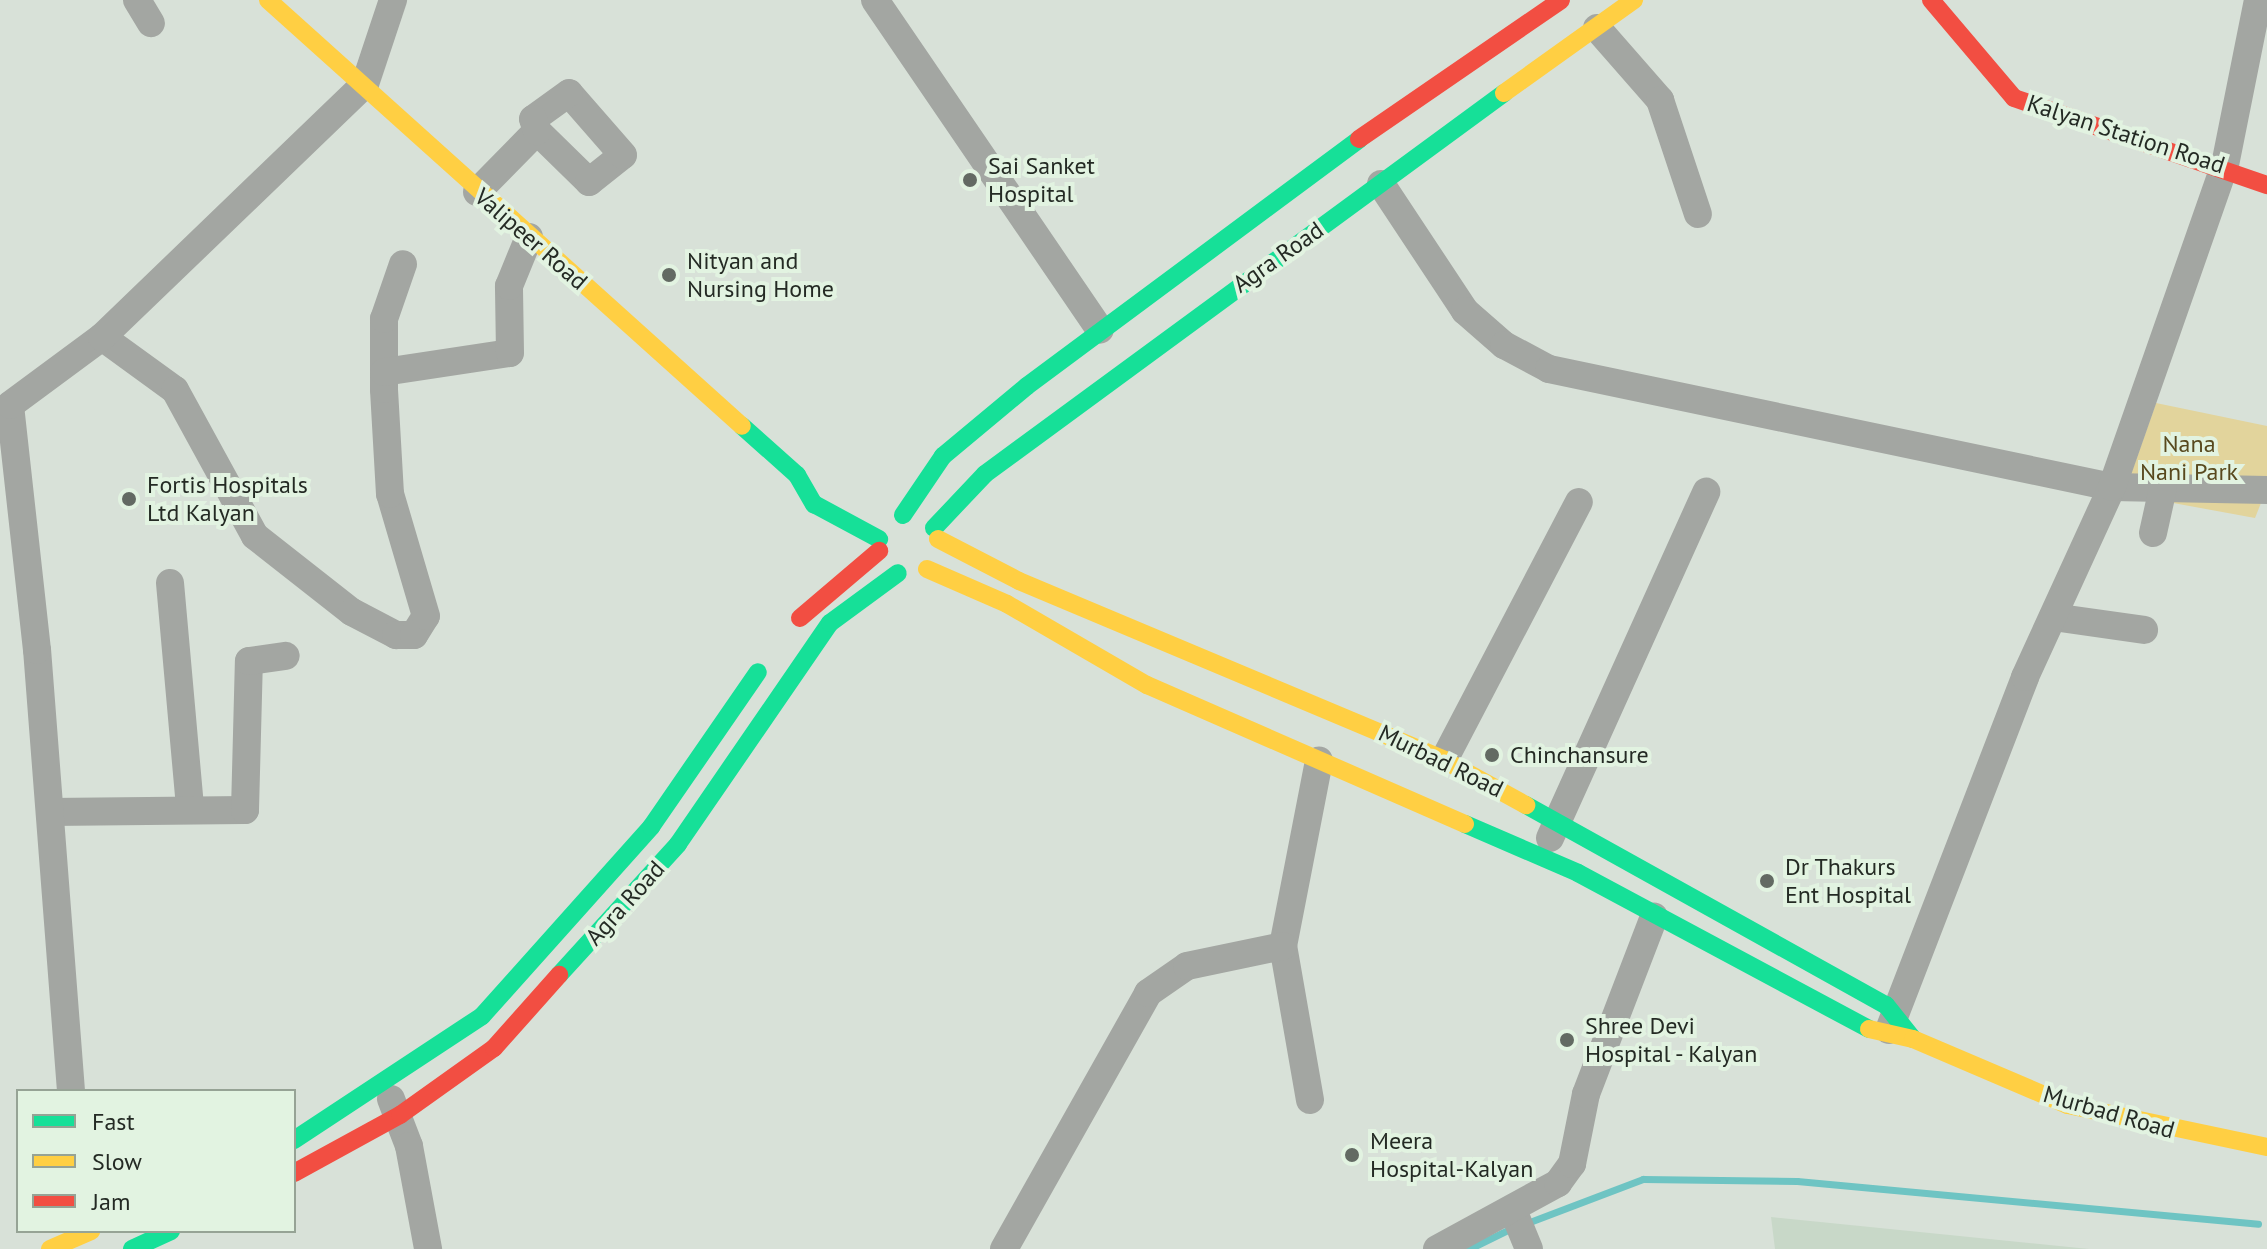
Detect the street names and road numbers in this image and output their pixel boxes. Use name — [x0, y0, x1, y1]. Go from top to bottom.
street label: Kalyan Station Road — [2024, 88, 2228, 180]
street label: Valipeer Road — [469, 182, 593, 296]
street label: Agra Road — [1227, 215, 1329, 299]
street label: Murbad Road — [1374, 718, 1508, 804]
street label: Agra Road — [580, 855, 670, 951]
street label: Murbad Road — [2040, 1080, 2178, 1144]

